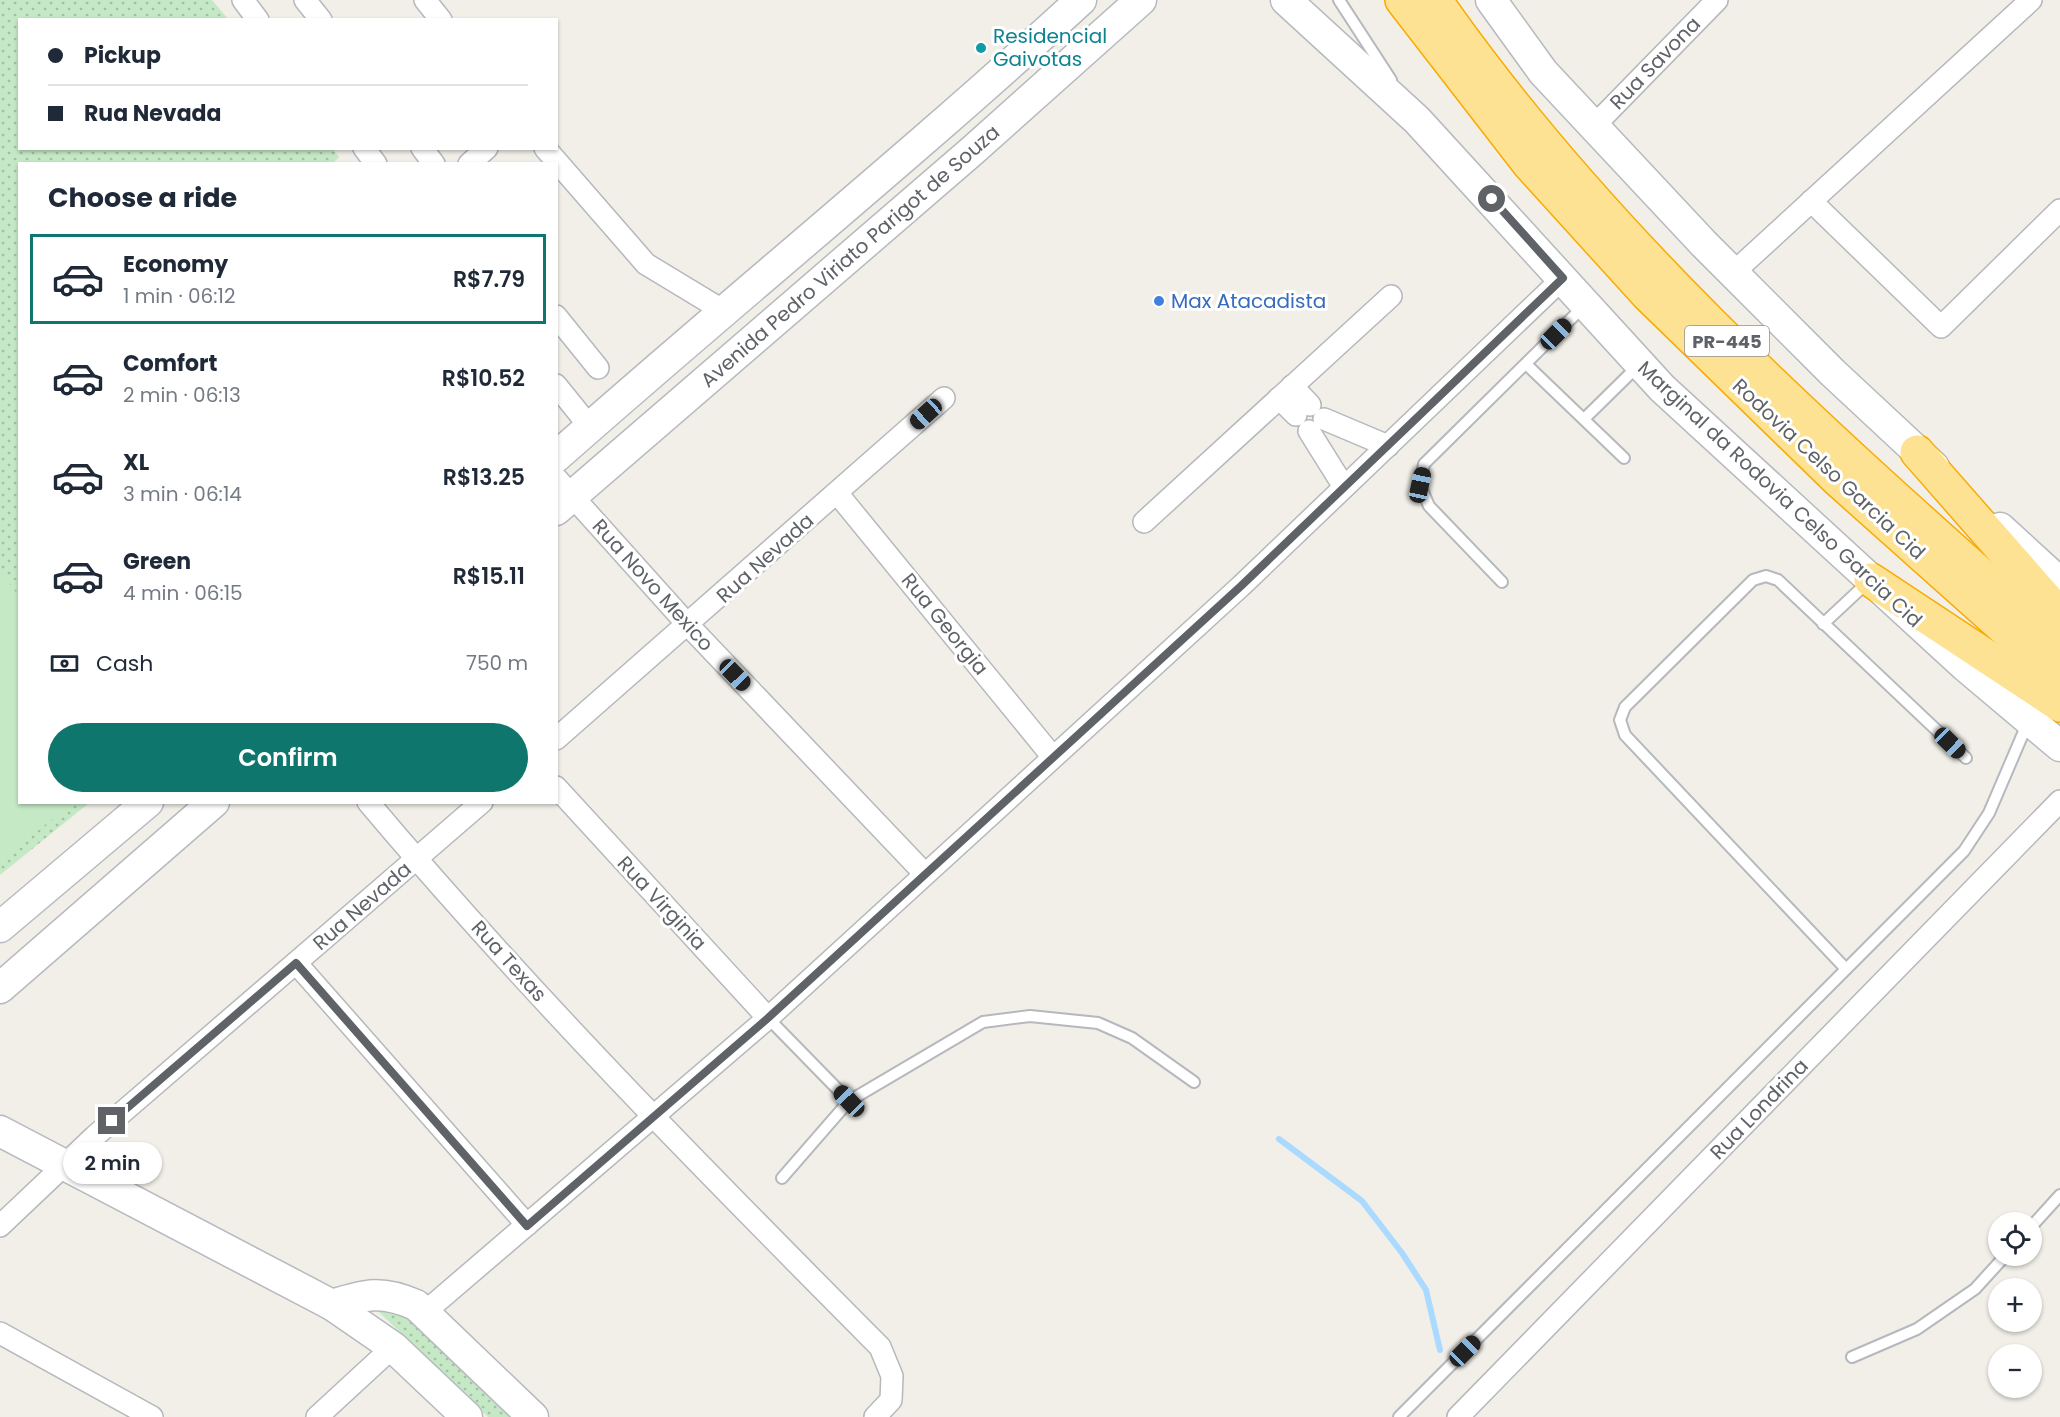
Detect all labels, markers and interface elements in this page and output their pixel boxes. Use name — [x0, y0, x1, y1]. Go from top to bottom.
street label: Rua Savona — [1603, 10, 1707, 116]
place label: Residencial Gaivotas — [993, 22, 1107, 73]
text: Pickup — [84, 40, 161, 71]
marker: Residencial Gaivotas — [974, 41, 988, 55]
text: Rua Nevada — [84, 98, 221, 129]
street label: Avenida Pedro Viriato Parigot de Souza — [695, 118, 1005, 394]
text: Choose a ride — [48, 179, 237, 216]
route start — [1478, 185, 1505, 212]
text: Economy — [123, 249, 228, 280]
icon: car — [51, 252, 105, 306]
text: R$7.79 — [453, 264, 525, 295]
text: 1 min · 06:12 — [123, 282, 235, 310]
place label: Max Atacadista — [1171, 287, 1326, 315]
marker: Max Atacadista — [1152, 294, 1166, 308]
car — [1537, 315, 1575, 353]
road number: PR-445 — [1685, 326, 1769, 356]
text: Comfort — [123, 348, 217, 379]
icon: car — [51, 351, 105, 405]
street label: Marginal da Rodovia Celso Garcia Cid — [1632, 354, 1928, 634]
text: R$10.52 — [442, 363, 525, 394]
street label: Rodovia Celso Garcia Cid — [1727, 372, 1931, 566]
text: 2 min · 06:13 — [123, 381, 241, 409]
car — [907, 395, 945, 433]
text: XL — [123, 447, 149, 478]
icon: car — [51, 450, 105, 504]
text: R$13.25 — [443, 462, 525, 493]
car — [1407, 466, 1433, 504]
text: 3 min · 06:14 — [123, 480, 242, 508]
street label: Rua Nevada — [710, 507, 820, 609]
street label: Rua Novo Mexico — [586, 513, 720, 657]
text: Green — [123, 546, 191, 577]
icon: car — [51, 549, 105, 603]
text: R$15.11 — [453, 561, 525, 592]
street label: Rua Georgia — [895, 567, 995, 681]
text: 4 min · 06:15 — [123, 579, 243, 607]
icon: cash — [48, 647, 81, 680]
text: Cash — [96, 648, 153, 679]
text: 750 m — [466, 649, 528, 677]
car — [716, 656, 754, 694]
button: Confirm — [48, 723, 528, 792]
car — [1931, 724, 1969, 762]
street label: Rua Virginia — [611, 850, 713, 956]
street label: Rua Nevada — [307, 855, 417, 957]
street label: Rua Texas — [465, 914, 553, 1008]
street label: Rua Londrina — [1704, 1052, 1814, 1166]
car — [830, 1082, 868, 1120]
route end — [98, 1107, 125, 1134]
callout: 2 min — [63, 1142, 162, 1184]
text: 2 min — [85, 1149, 140, 1177]
map controls — [1988, 1212, 2042, 1398]
button: locate — [1988, 1212, 2042, 1266]
button: + — [1988, 1278, 2042, 1332]
car — [1446, 1332, 1484, 1370]
button: − — [1988, 1344, 2042, 1398]

